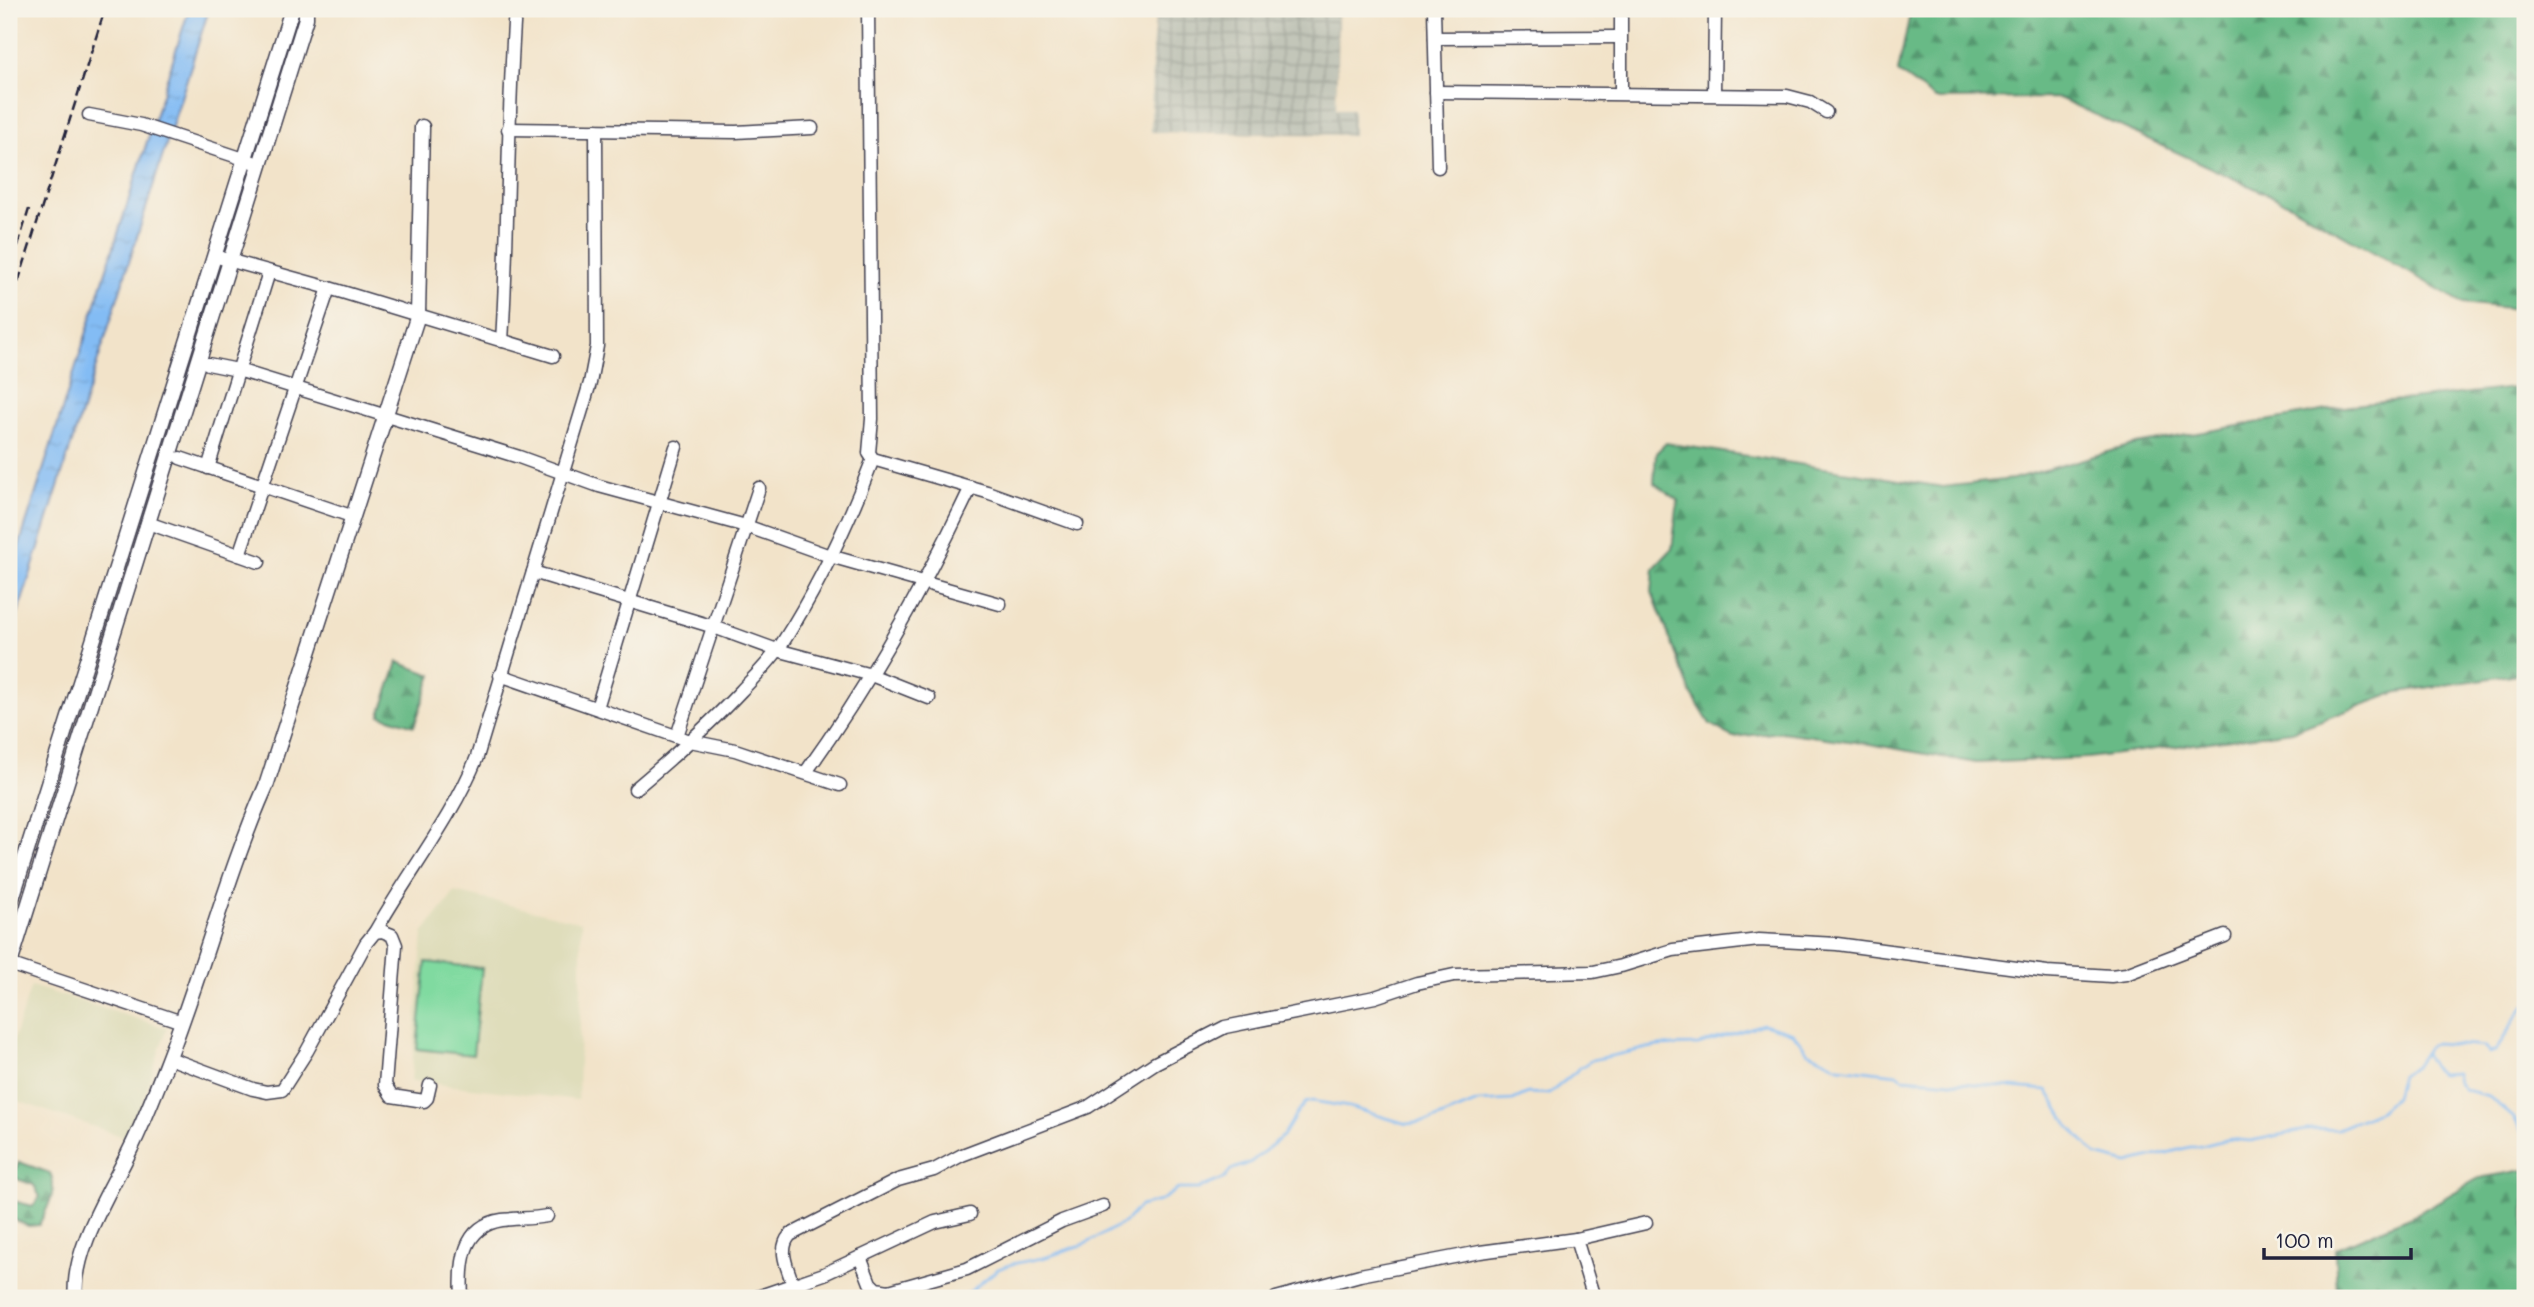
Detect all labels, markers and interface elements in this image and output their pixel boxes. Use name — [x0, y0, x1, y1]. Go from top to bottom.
scale bar — [2264, 1216, 2412, 1260]
text: 100 m — [2275, 1226, 2334, 1253]

